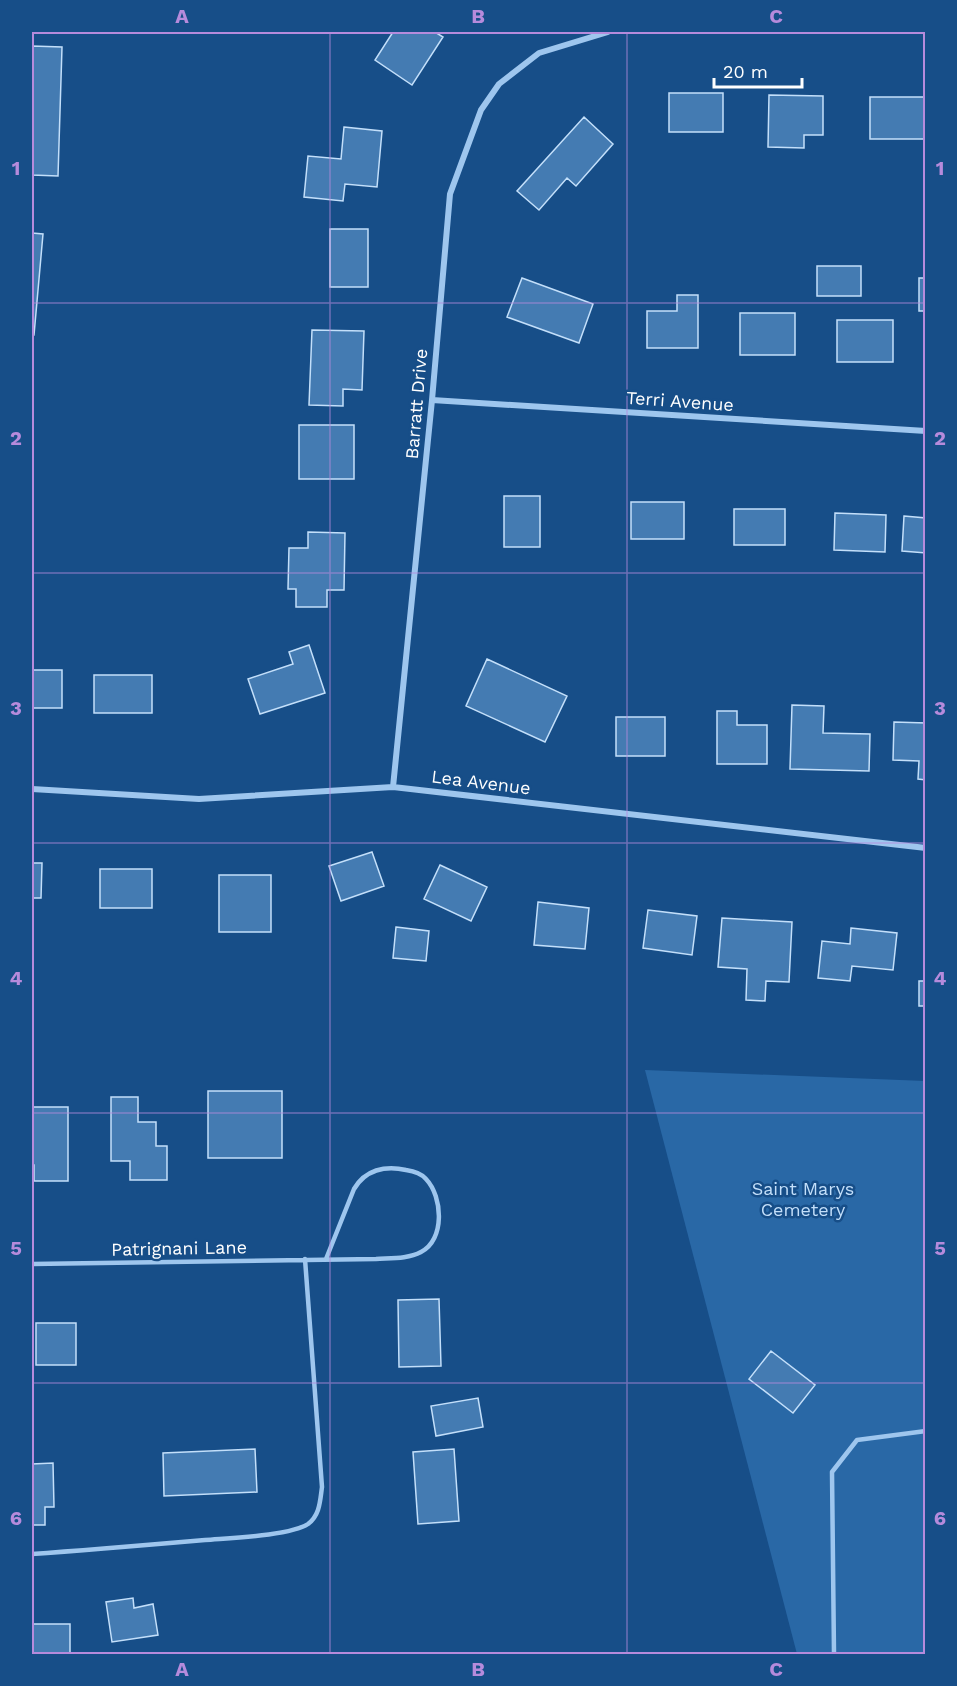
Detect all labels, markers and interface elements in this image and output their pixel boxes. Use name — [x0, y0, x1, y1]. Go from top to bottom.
text: A — [175, 4, 189, 28]
text: B — [471, 4, 485, 28]
text: C — [769, 4, 783, 28]
scale bar — [714, 51, 802, 89]
text: 20 m — [723, 61, 768, 82]
text: 1 — [12, 156, 20, 180]
text: 1 — [936, 156, 944, 180]
street label: Barratt Drive — [401, 348, 431, 460]
street label: Terri Avenue — [625, 387, 735, 415]
text: 2 — [10, 426, 22, 450]
text: 2 — [934, 426, 946, 450]
text: 3 — [10, 696, 22, 720]
text: 3 — [934, 696, 946, 720]
street label: Lea Avenue — [430, 766, 532, 798]
text: 4 — [10, 966, 23, 990]
text: 4 — [934, 966, 947, 990]
park label: Saint Marys Cemetery — [752, 1178, 854, 1220]
text: 5 — [10, 1236, 22, 1260]
street label: Patrignani Lane — [111, 1236, 247, 1260]
text: 5 — [934, 1236, 946, 1260]
text: 6 — [10, 1506, 22, 1530]
text: 6 — [934, 1506, 946, 1530]
text: A — [175, 1657, 189, 1681]
text: B — [471, 1657, 485, 1681]
text: C — [769, 1657, 783, 1681]

